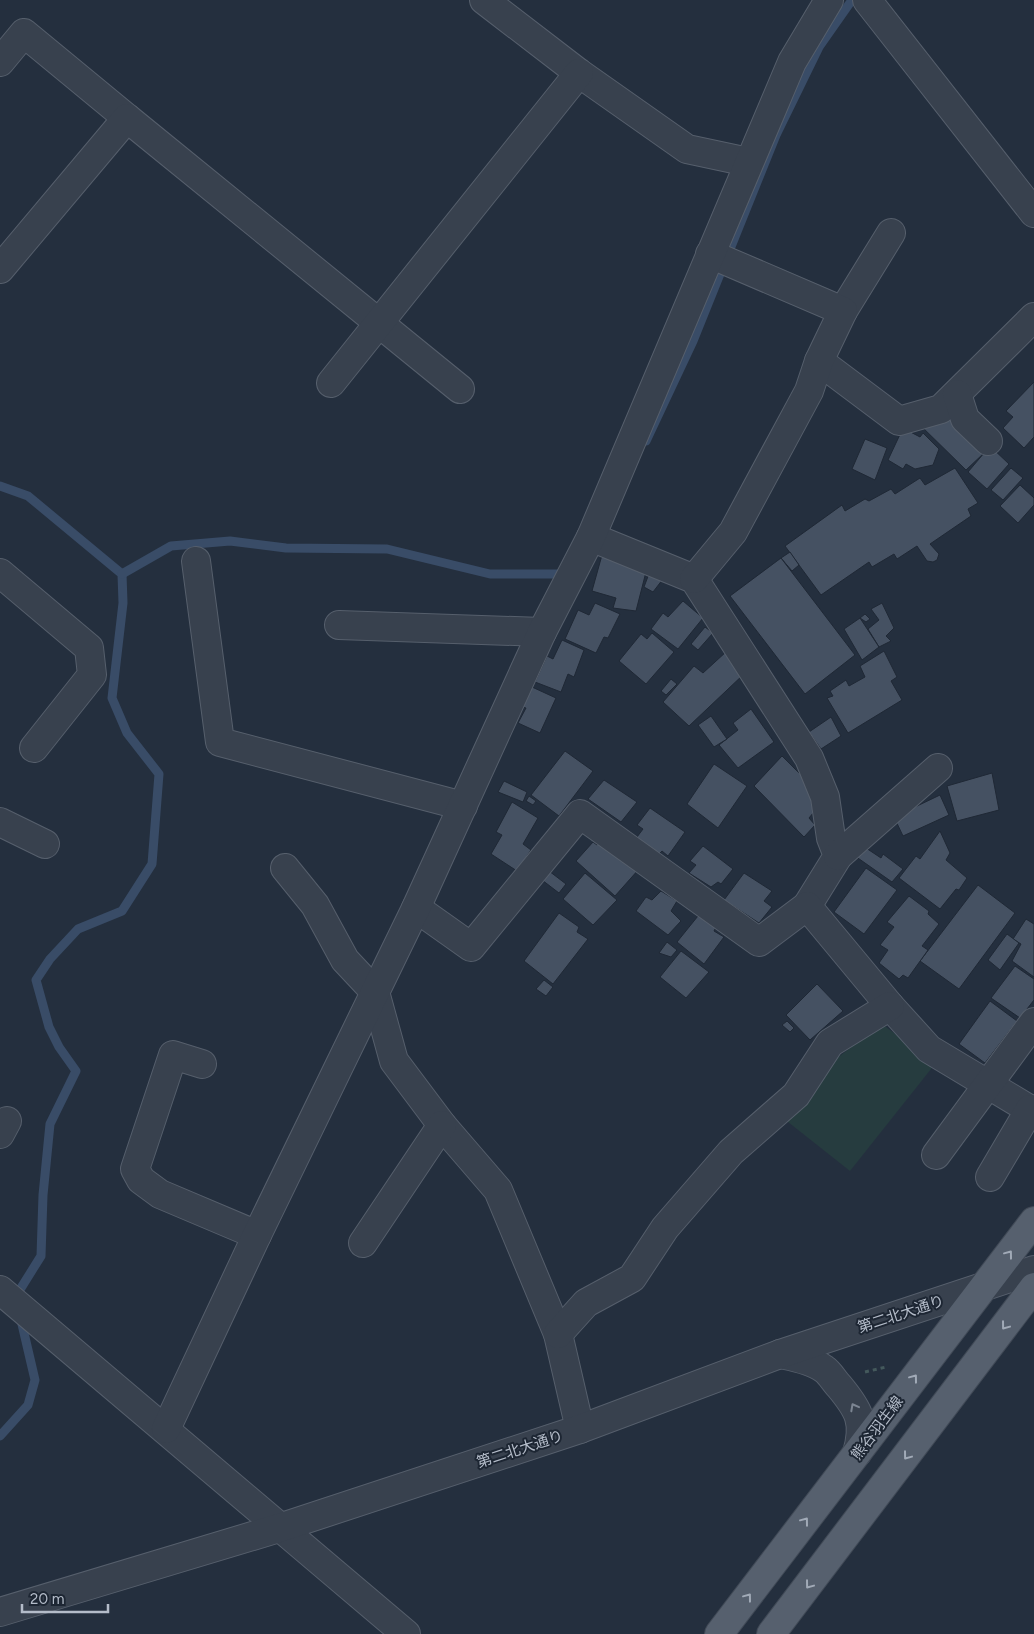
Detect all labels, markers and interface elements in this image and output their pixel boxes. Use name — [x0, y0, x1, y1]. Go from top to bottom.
one-way arrow — [1004, 1251, 1012, 1260]
street label: 第二北大通り — [855, 1292, 947, 1336]
one-way arrow — [1002, 1320, 1010, 1329]
one-way arrow — [909, 1375, 917, 1384]
street label: 熊谷羽生線 — [847, 1393, 907, 1463]
one-way arrow — [850, 1403, 860, 1412]
street label: 第二北大通り — [474, 1427, 566, 1471]
one-way arrow — [904, 1450, 913, 1460]
one-way arrow — [800, 1518, 808, 1527]
one-way arrow — [806, 1579, 814, 1588]
scale bar — [22, 1582, 109, 1614]
text: 20 m — [30, 1590, 64, 1608]
one-way arrow — [742, 1594, 750, 1603]

